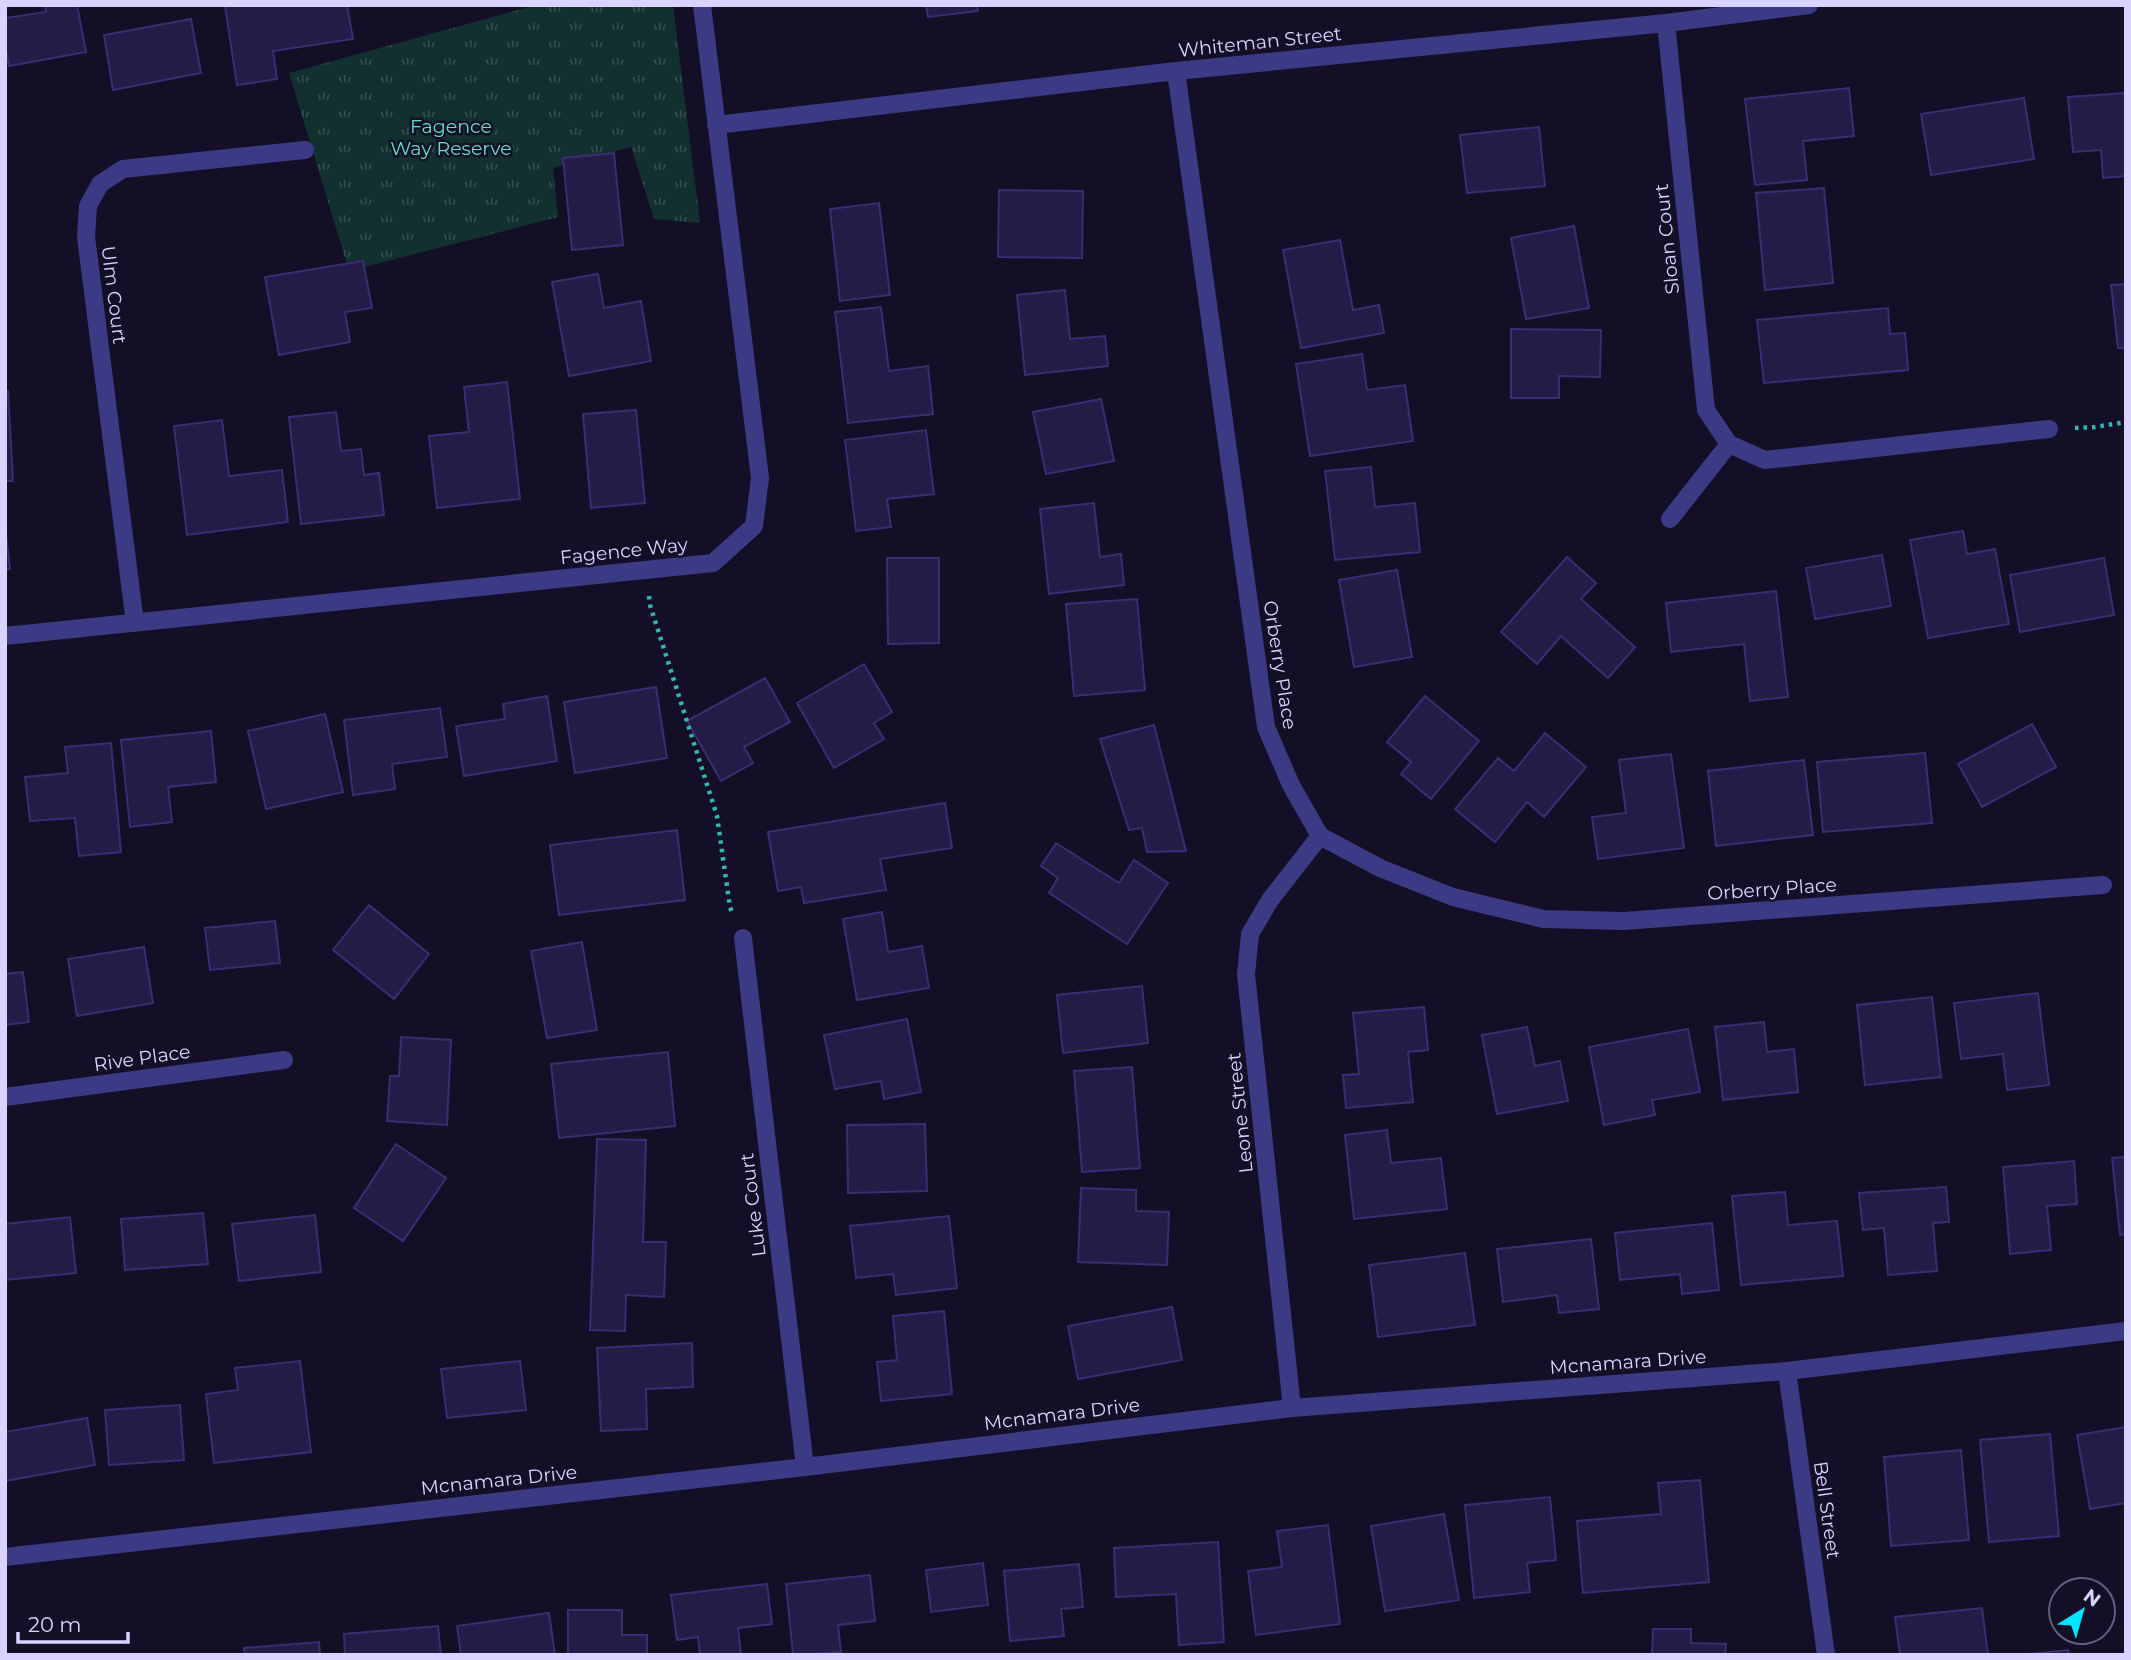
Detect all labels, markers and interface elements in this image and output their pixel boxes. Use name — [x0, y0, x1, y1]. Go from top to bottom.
street label: Whiteman Street — [1177, 22, 1343, 62]
park label: Fagence Way Reserve — [390, 115, 512, 160]
street label: Sloan Court — [1650, 182, 1684, 295]
street label: Ulm Court — [97, 245, 131, 346]
street label: Fagence Way — [559, 533, 690, 569]
street label: Orberry Place — [1258, 599, 1302, 731]
street label: Orberry Place — [1706, 873, 1838, 905]
street label: Rive Place — [92, 1040, 192, 1076]
street label: Leone Street — [1222, 1051, 1258, 1174]
street label: Luke Court — [735, 1151, 771, 1258]
street label: Mcnamara Drive — [1549, 1345, 1707, 1379]
street label: Mcnamara Drive — [983, 1393, 1141, 1435]
street label: Mcnamara Drive — [420, 1460, 578, 1500]
street label: Bell Street — [1809, 1460, 1845, 1561]
north arrow — [2047, 1576, 2117, 1646]
text: N — [2079, 1584, 2105, 1612]
scale bar — [18, 1600, 128, 1644]
text: 20 m — [28, 1612, 82, 1637]

